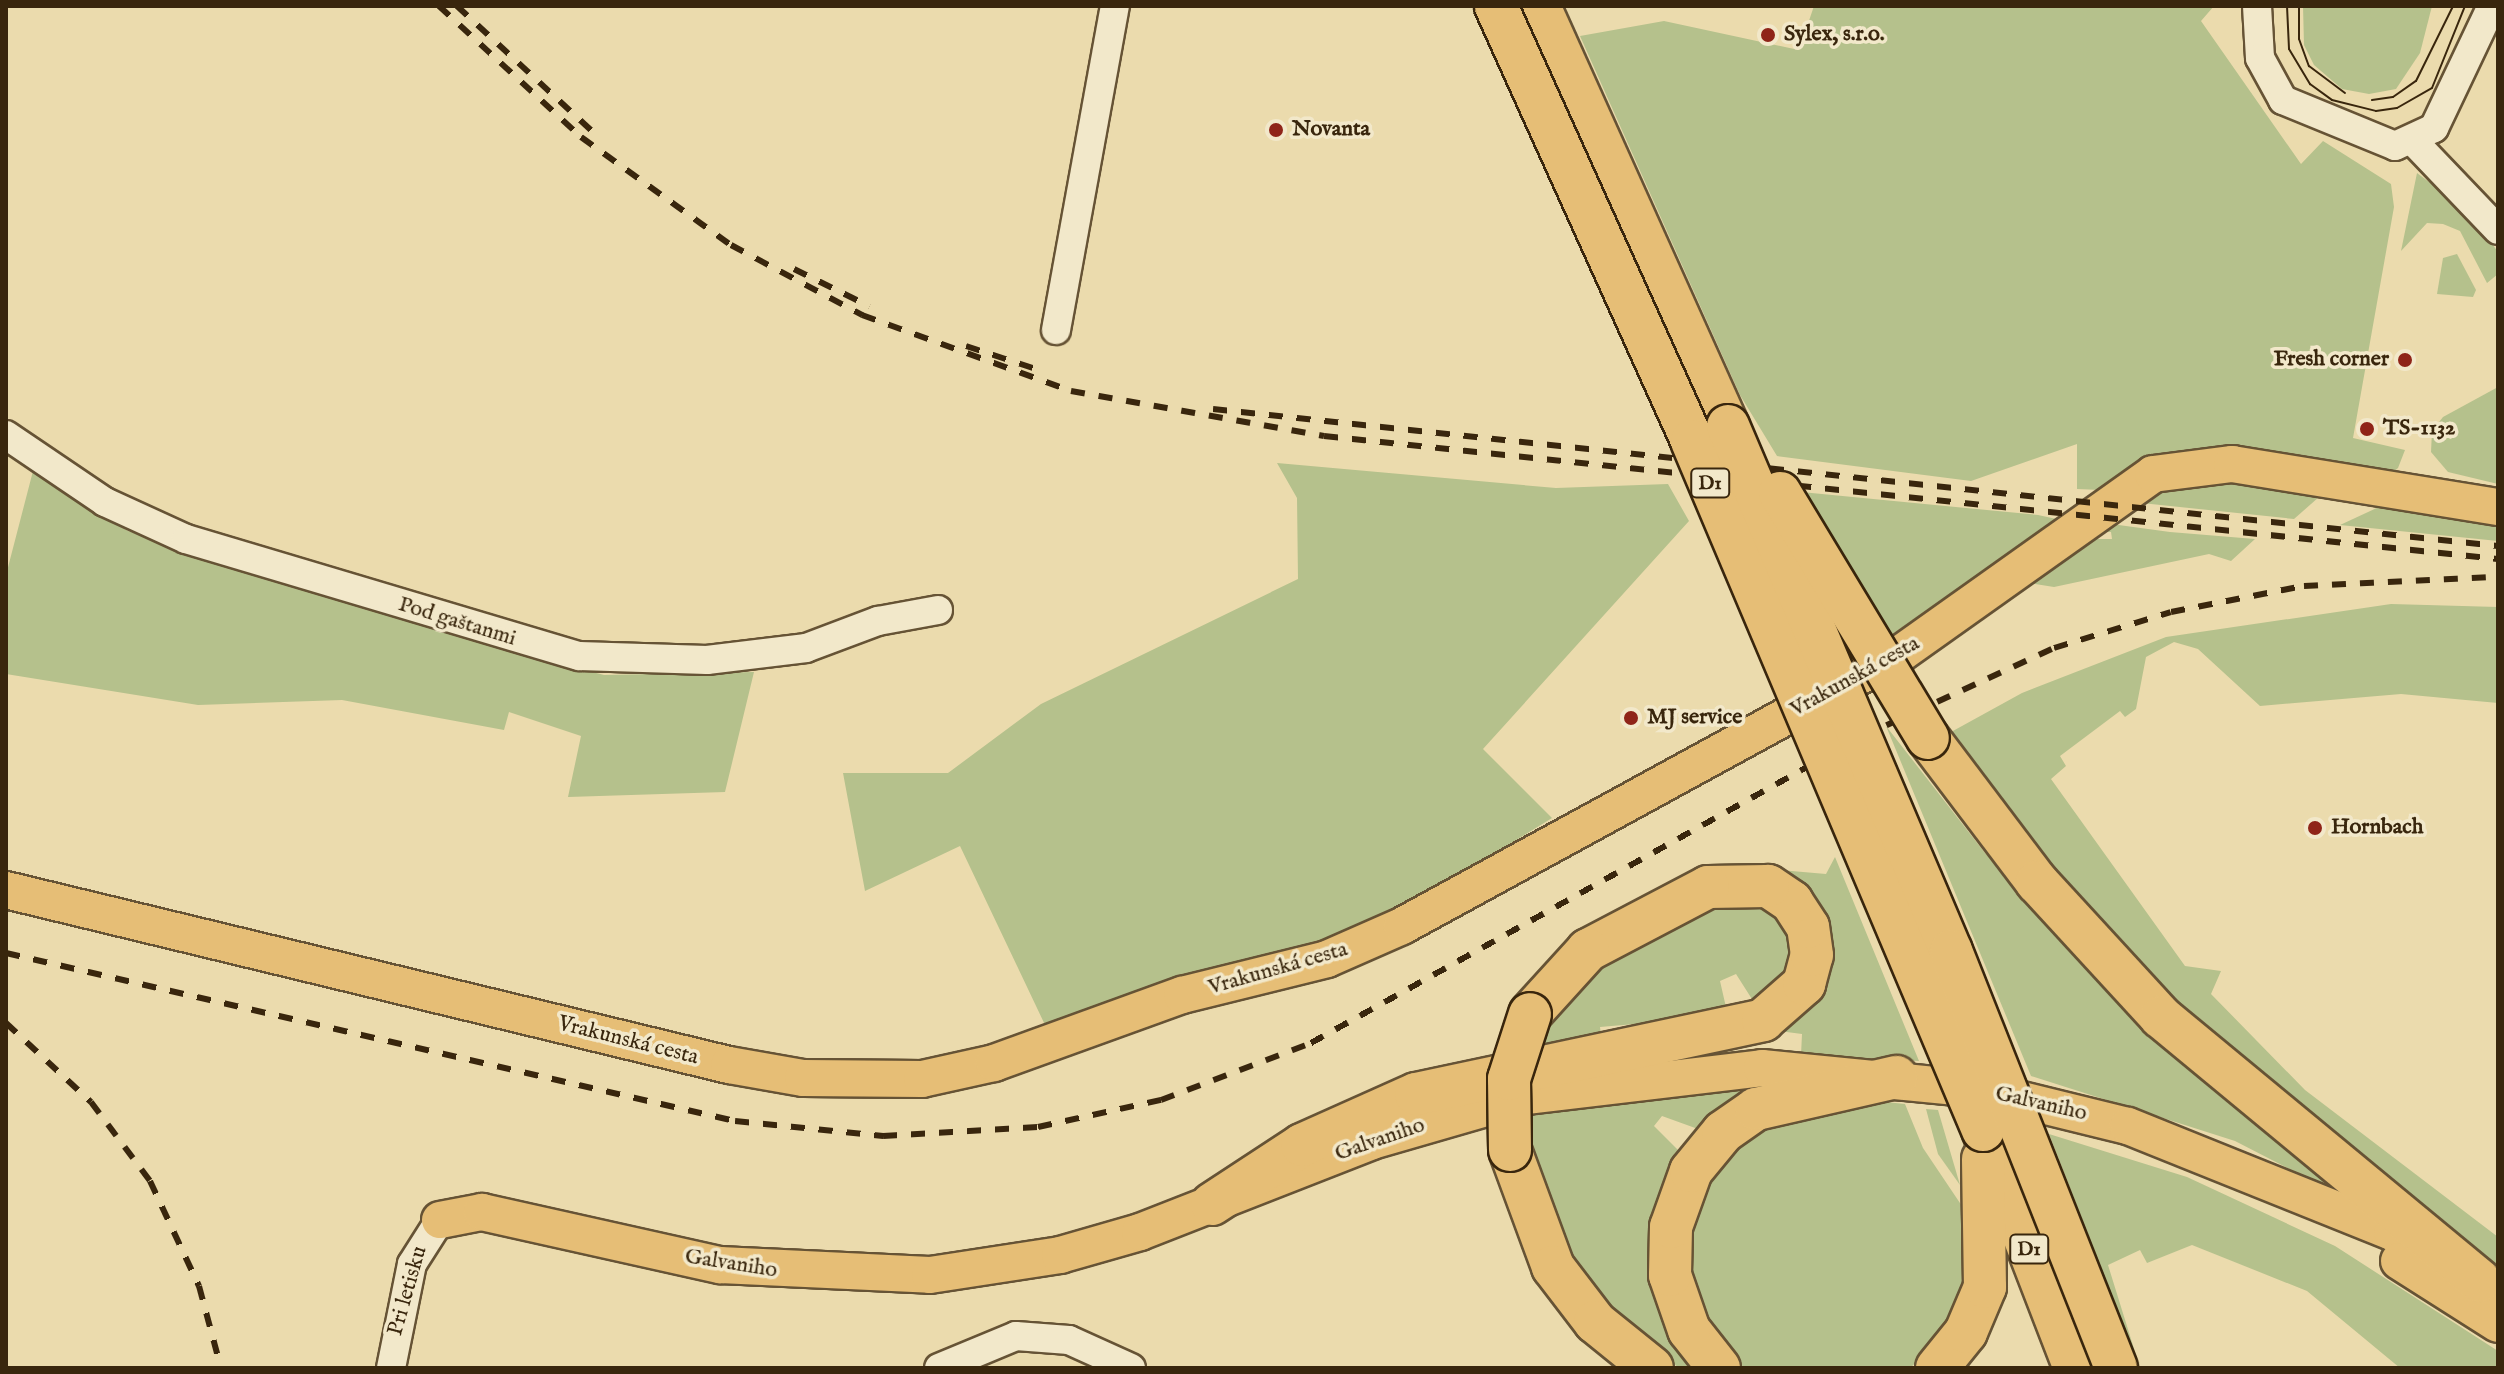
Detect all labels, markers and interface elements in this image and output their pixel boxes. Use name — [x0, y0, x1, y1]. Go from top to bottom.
place label: Sylex, s.r.o. — [1784, 22, 1885, 48]
marker: Sylex, s.r.o. — [1759, 26, 1777, 44]
place label: Novanta — [1292, 117, 1370, 143]
marker: Novanta — [1267, 121, 1285, 139]
place label: Fresh corner — [2274, 347, 2389, 373]
marker: Fresh corner — [2396, 351, 2414, 369]
place label: TS-1132 — [2383, 416, 2455, 442]
marker: TS-1132 — [2358, 420, 2376, 438]
road number: D1 — [1690, 467, 1730, 499]
street label: Pod gaštanmi — [395, 592, 519, 652]
street label: Vrakunská cesta — [1786, 631, 1924, 723]
place label: MJ service — [1647, 705, 1742, 731]
marker: MJ service — [1622, 709, 1640, 727]
place label: Hornbach — [2331, 815, 2423, 841]
marker: Hornbach — [2306, 819, 2324, 837]
street label: Vrakunská cesta — [1205, 936, 1351, 1002]
street label: Vrakunská cesta — [555, 1011, 701, 1071]
street label: Galvaniho — [1993, 1081, 2089, 1127]
street label: Galvaniho — [1332, 1112, 1428, 1168]
road number: D1 — [2009, 1233, 2049, 1265]
street label: Pri letisku — [383, 1243, 433, 1339]
street label: Galvaniho — [683, 1244, 779, 1284]

